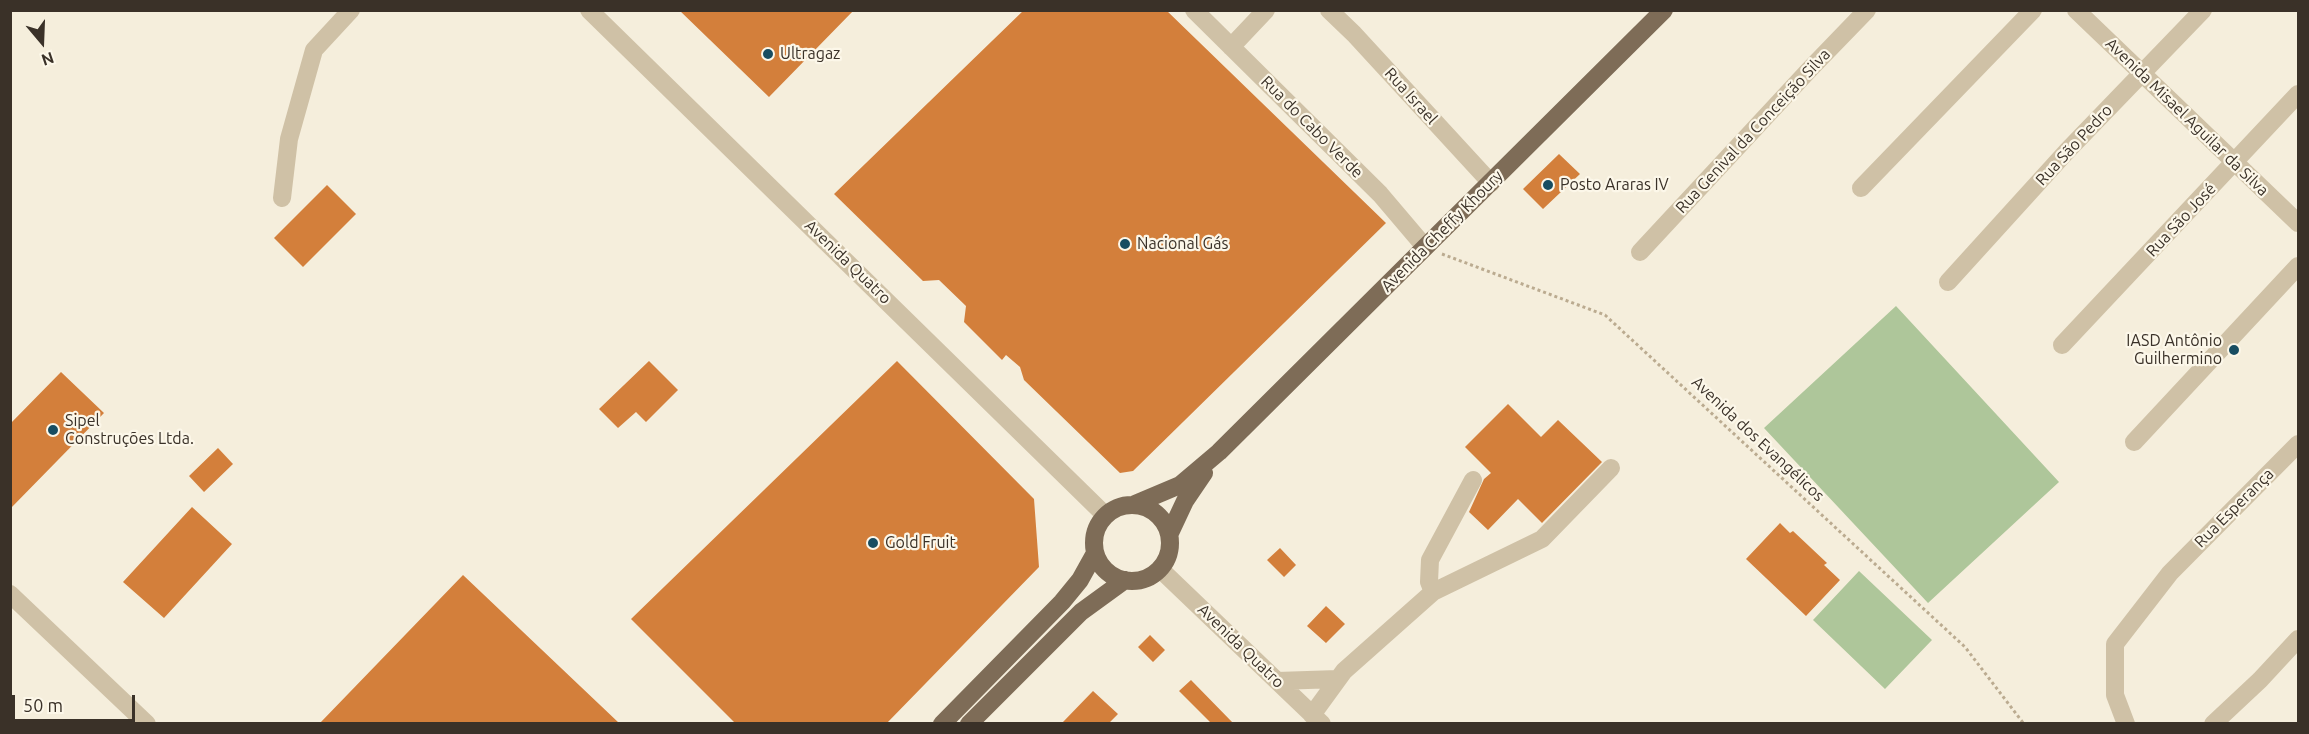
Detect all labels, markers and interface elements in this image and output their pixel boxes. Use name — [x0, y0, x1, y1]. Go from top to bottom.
north arrow — [12, 12, 72, 72]
street label: Avenida Misael Aguilar da Silva — [2101, 34, 2273, 200]
place label: Ultragaz — [780, 44, 840, 64]
street label: Rua Genival da Conceição Silva — [1672, 45, 1834, 217]
marker: Ultragaz — [761, 47, 775, 61]
text: N — [39, 49, 56, 69]
street label: Rua Israel — [1381, 64, 1441, 128]
street label: Rua do Cabo Verde — [1257, 72, 1367, 182]
street label: Rua São Pedro — [2032, 101, 2116, 189]
street label: Avenida Cheffy Khoury — [1377, 166, 1507, 296]
place label: Posto Araras IV — [1560, 175, 1669, 195]
marker: Posto Araras IV — [1541, 178, 1555, 192]
street label: Rua São José — [2142, 179, 2220, 261]
street label: Avenida Quatro — [801, 216, 895, 308]
place label: Nacional Gás — [1137, 234, 1228, 254]
marker: Nacional Gás — [1118, 237, 1132, 251]
place label: IASD Antônio Guilhermino — [2126, 331, 2222, 369]
marker: IASD Antônio Guilhermino — [2227, 343, 2241, 357]
street label: Avenida dos Evangélicos — [1688, 373, 1828, 505]
place label: Sipel Construções Ltda. — [65, 411, 194, 449]
marker: Sipel Construções Ltda. — [46, 423, 60, 437]
street label: Rua Esperança — [2190, 464, 2278, 552]
place label: Gold Fruit — [885, 533, 956, 553]
marker: Gold Fruit — [866, 536, 880, 550]
street label: Avenida Quatro — [1194, 600, 1288, 692]
scale bar — [15, 683, 138, 721]
text: 50 m — [23, 695, 63, 715]

